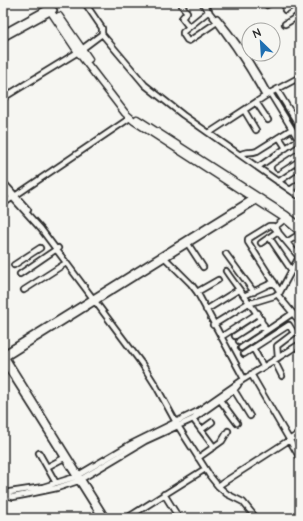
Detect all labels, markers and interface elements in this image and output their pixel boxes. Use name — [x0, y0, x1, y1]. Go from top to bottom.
north arrow — [241, 22, 281, 62]
text: N — [251, 25, 263, 42]

